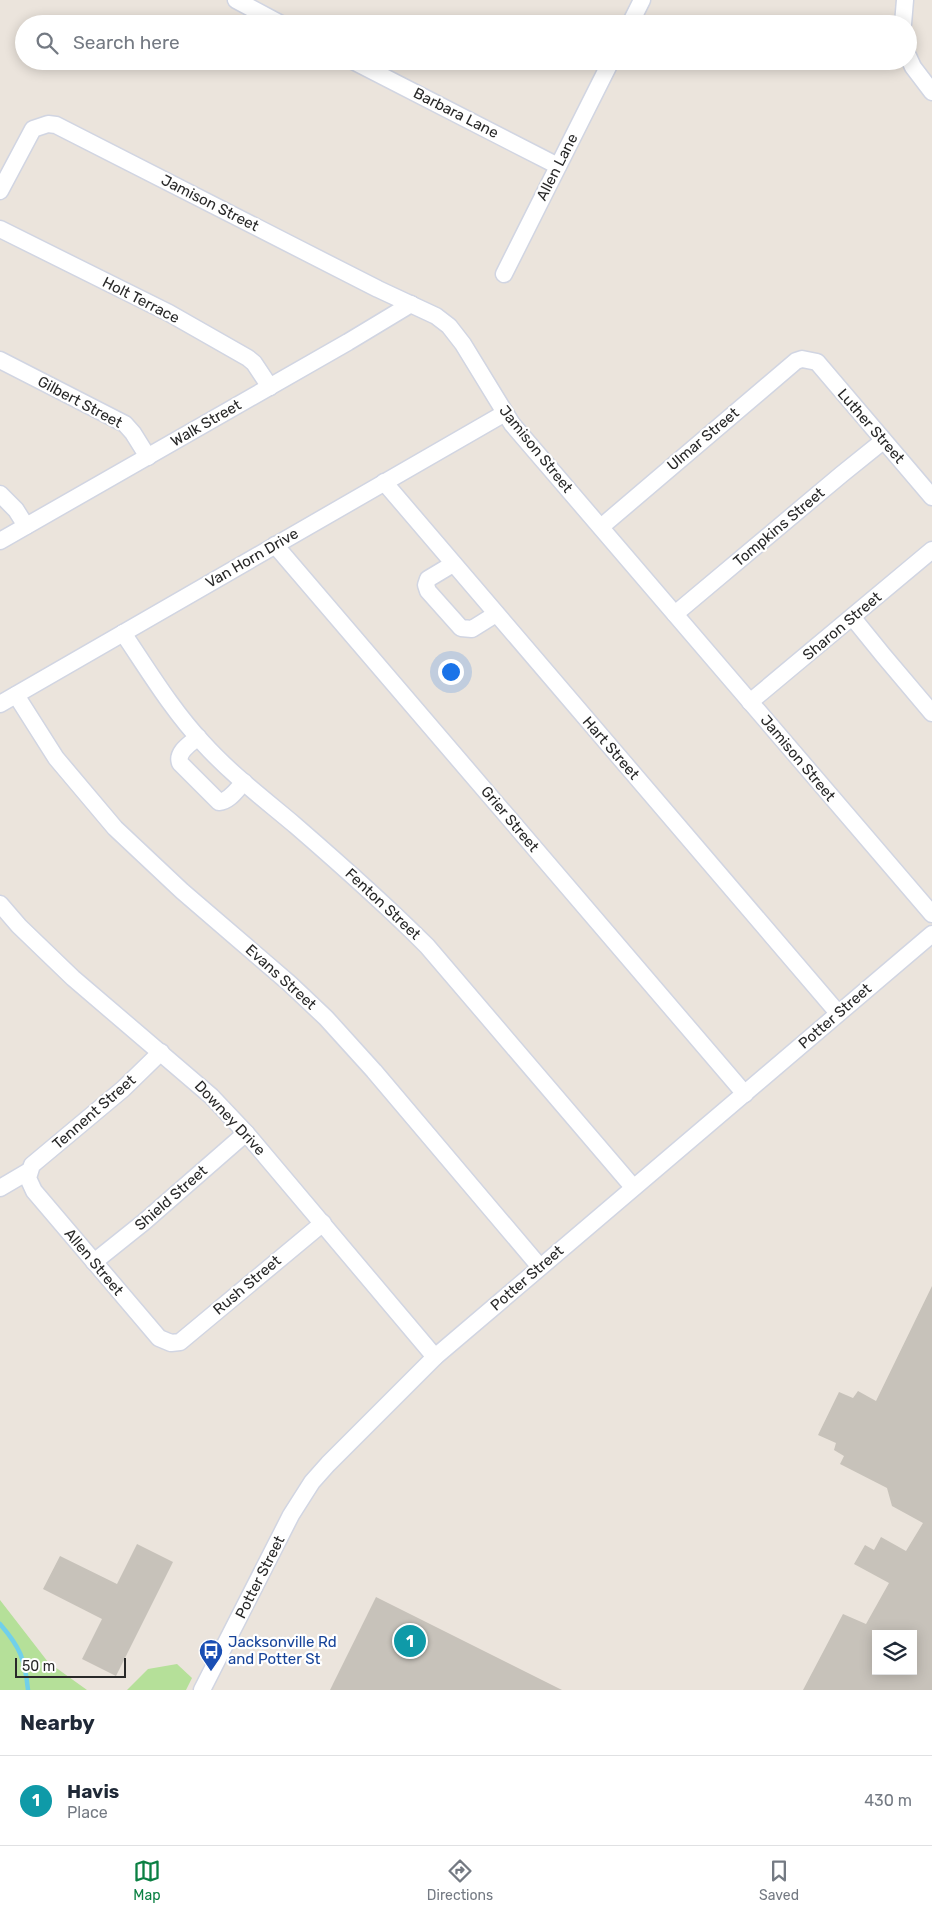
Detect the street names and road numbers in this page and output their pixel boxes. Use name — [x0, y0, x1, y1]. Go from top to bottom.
street label: Barbara Lane — [411, 84, 501, 142]
street label: Allen Lane — [532, 131, 582, 203]
street label: Jamison Street — [158, 171, 262, 235]
street label: Holt Terrace — [99, 273, 183, 327]
street label: Gilbert Street — [35, 372, 126, 432]
street label: Luther Street — [834, 385, 908, 467]
street label: Walk Street — [168, 396, 244, 450]
street label: Jamison Street — [495, 402, 577, 496]
street label: Ulmar Street — [663, 404, 743, 474]
street label: Tompkins Street — [730, 484, 828, 570]
street label: Van Horn Drive — [203, 524, 301, 592]
street label: Sharon Street — [799, 588, 885, 664]
street label: Jamison Street — [757, 711, 839, 805]
street label: Hart Street — [579, 713, 643, 783]
street label: Grier Street — [477, 782, 543, 856]
street label: Fenton Street — [342, 864, 425, 944]
street label: Evans Street — [242, 941, 320, 1014]
street label: Potter Street — [795, 979, 875, 1053]
street label: Tennent Street — [49, 1071, 139, 1153]
street label: Downey Drive — [191, 1077, 269, 1159]
street label: Shield Street — [131, 1162, 211, 1234]
street label: Allen Street — [61, 1225, 127, 1299]
street label: Potter Street — [487, 1241, 567, 1315]
street label: Rush Street — [210, 1251, 285, 1318]
street label: Potter Street — [231, 1532, 289, 1621]

